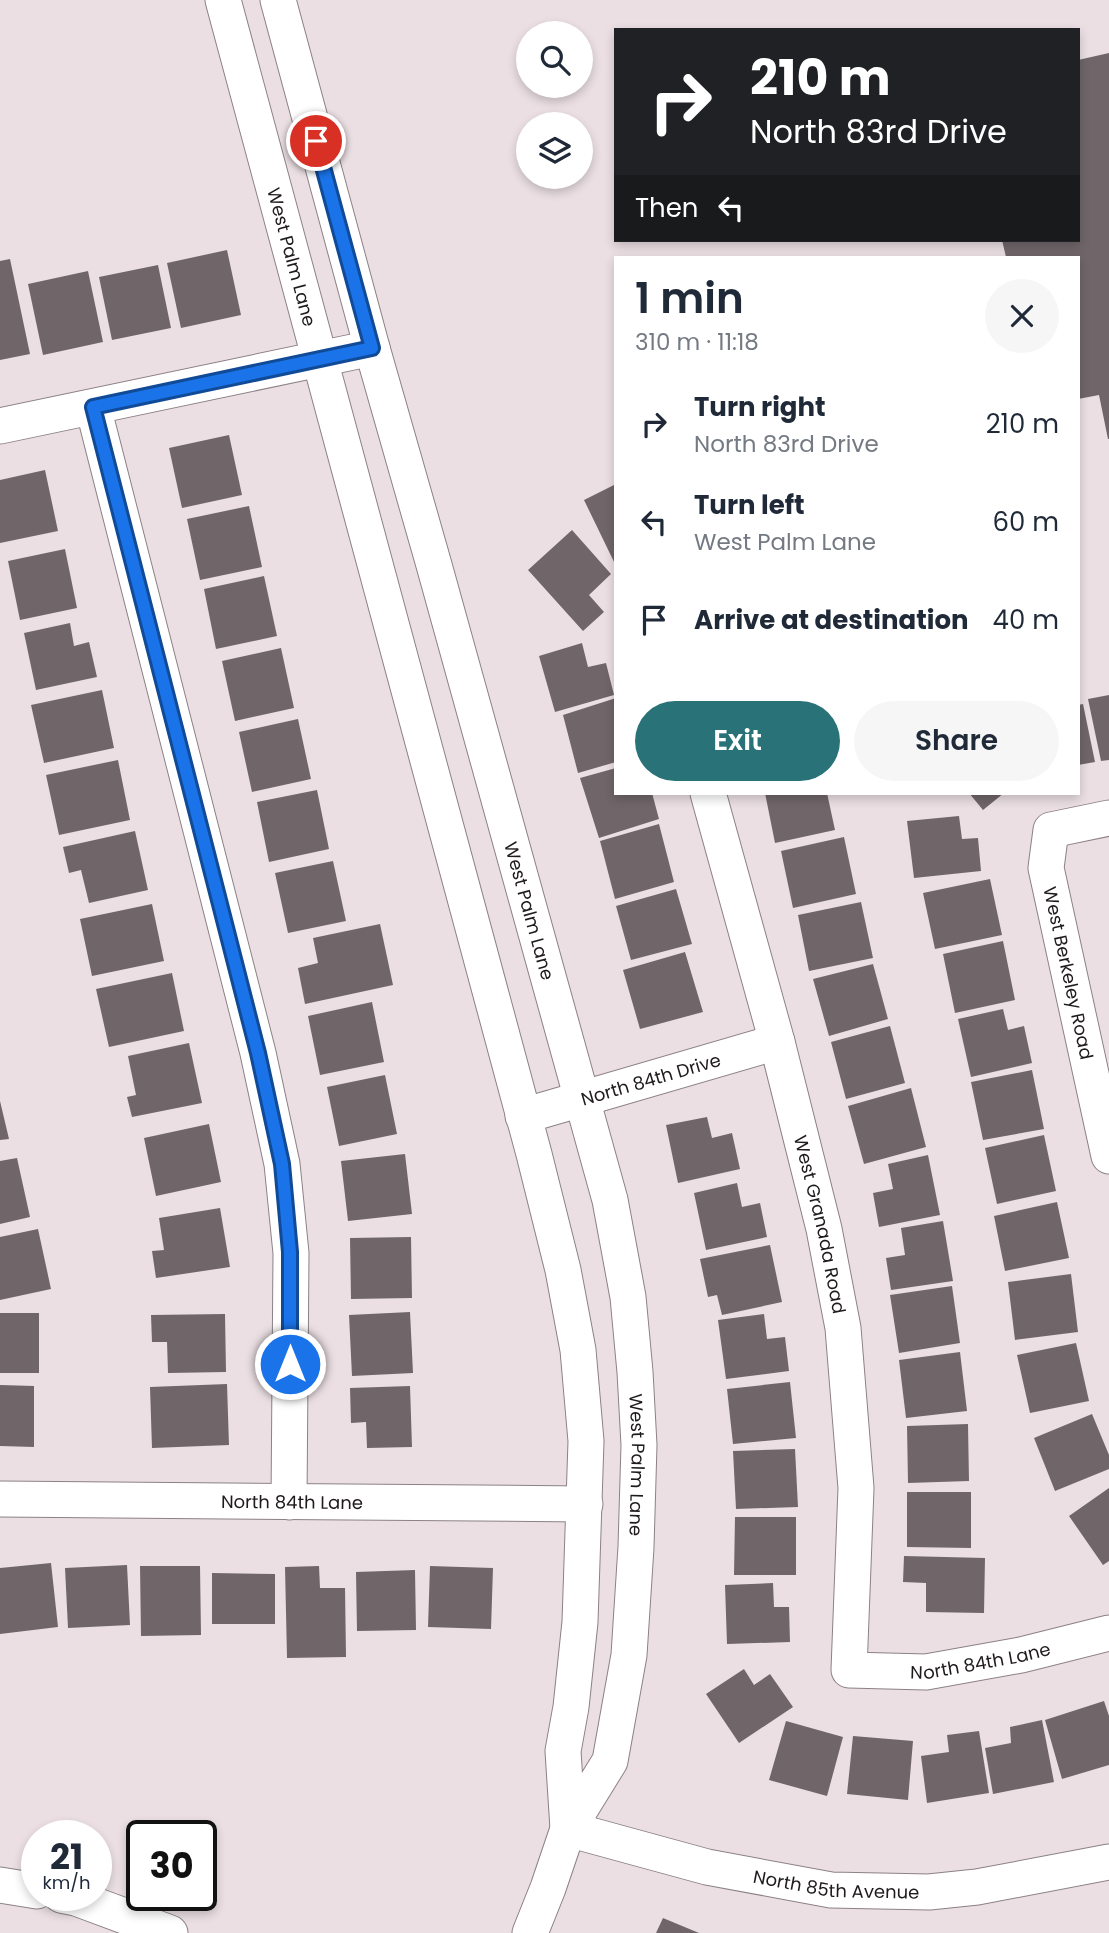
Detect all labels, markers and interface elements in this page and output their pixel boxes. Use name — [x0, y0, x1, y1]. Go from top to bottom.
map controls — [516, 21, 593, 189]
button: search — [516, 21, 593, 98]
text: 210 m — [750, 44, 891, 112]
icon: right — [635, 56, 726, 147]
text: North 83rd Drive — [750, 109, 1007, 154]
pin — [286, 111, 346, 171]
button: layers — [516, 112, 593, 189]
icon: arrive — [297, 122, 335, 160]
street label: West Palm Lane — [262, 185, 323, 329]
icon: left — [712, 189, 750, 227]
text: Then — [635, 190, 698, 226]
text: 1 min — [635, 269, 744, 328]
button: close — [985, 279, 1059, 353]
text: 310 m · 11:18 — [635, 326, 759, 358]
text: Turn right — [694, 389, 826, 425]
icon: right — [635, 405, 673, 443]
text: 210 m — [986, 406, 1059, 442]
text: North 83rd Drive — [694, 428, 879, 460]
text: Turn left — [694, 487, 805, 523]
icon: left — [635, 503, 673, 541]
text: 60 m — [992, 504, 1059, 540]
text: West Palm Lane — [694, 526, 876, 558]
icon: arrive — [635, 601, 673, 639]
text: Arrive at destination — [694, 602, 969, 638]
text: 40 m — [993, 602, 1059, 638]
button: Exit — [635, 701, 840, 781]
button: Share — [854, 701, 1059, 781]
street label: West Palm Lane — [499, 839, 561, 983]
street label: West Berkeley Road — [1038, 884, 1100, 1062]
street label: North 84th Drive — [578, 1047, 724, 1111]
street label: West Granada Road — [788, 1133, 852, 1316]
position arrow — [253, 1327, 327, 1401]
street label: West Palm Lane — [624, 1393, 652, 1536]
street label: North 84th Lane — [221, 1488, 363, 1515]
street label: North 84th Lane — [910, 1636, 1053, 1685]
speed limit sign: 30 — [126, 1820, 217, 1911]
text: 21 — [50, 1832, 83, 1881]
street label: North 85th Avenue — [751, 1863, 920, 1904]
text: km/h — [43, 1870, 90, 1895]

